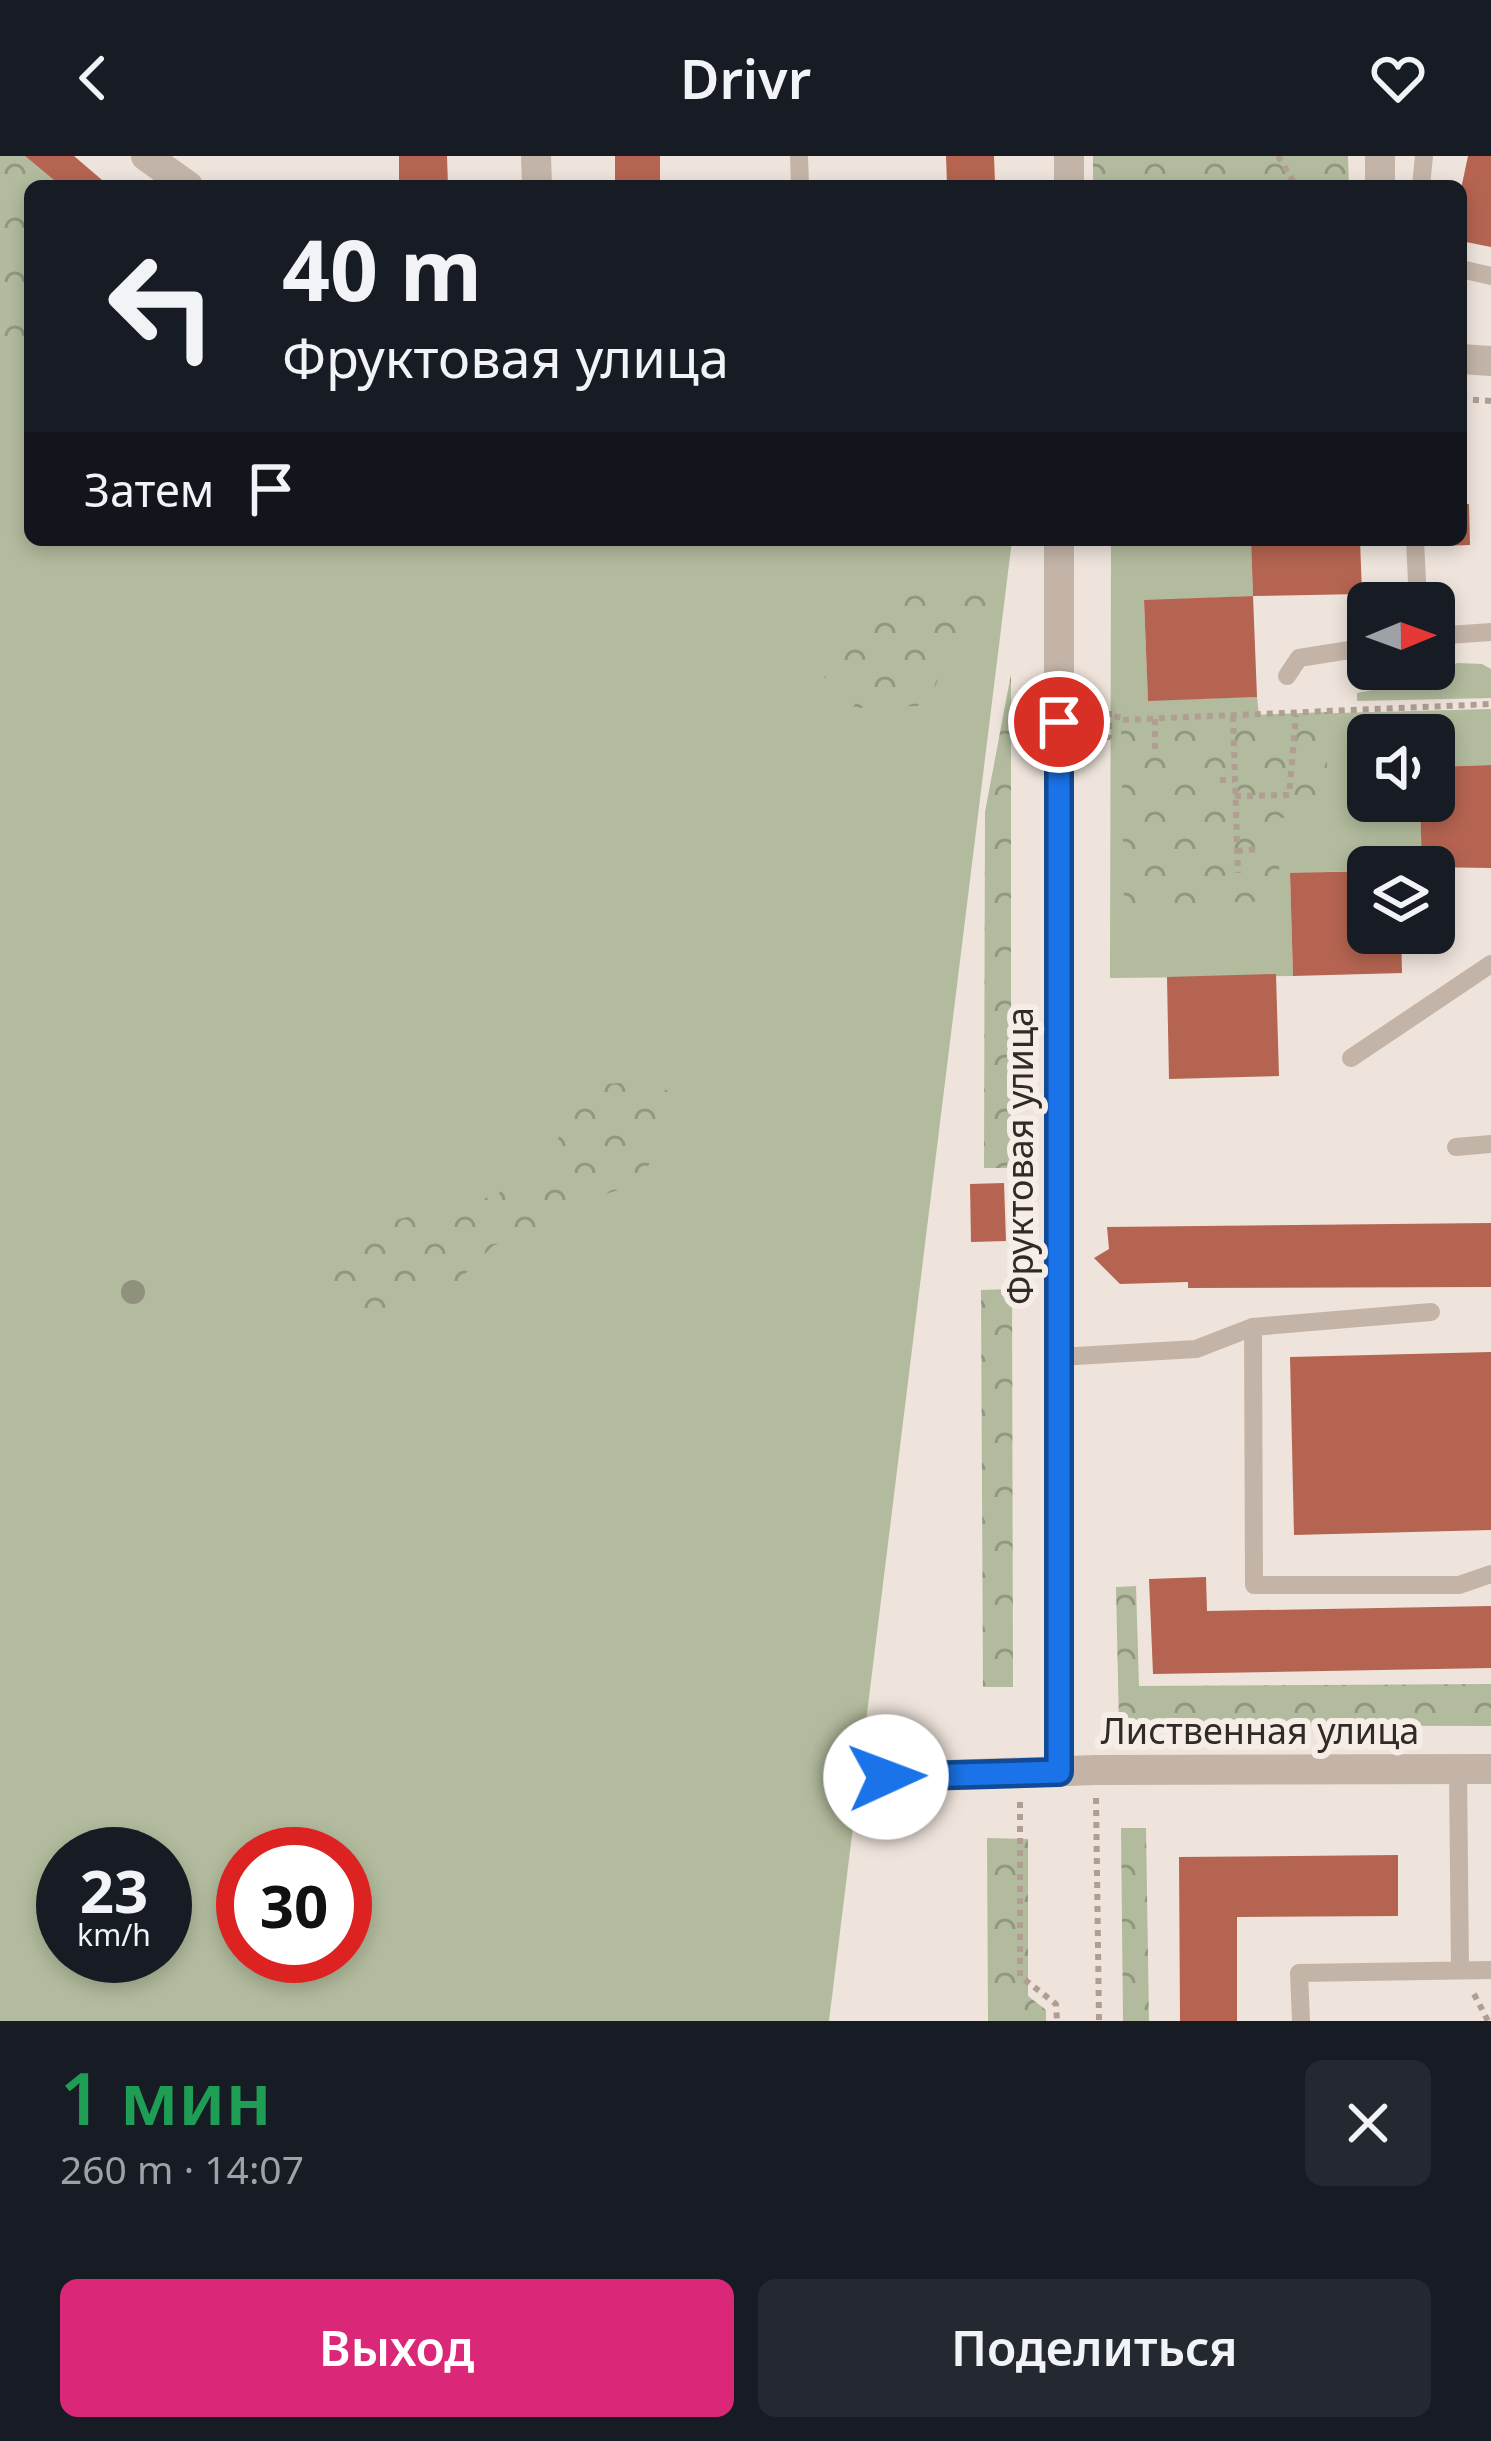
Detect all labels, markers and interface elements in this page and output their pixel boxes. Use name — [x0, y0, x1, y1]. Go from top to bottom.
text: Drivr — [680, 41, 811, 115]
icon: back — [60, 45, 126, 111]
icon: heart — [1365, 45, 1431, 111]
text: 40 m — [282, 211, 482, 326]
icon: left — [84, 228, 240, 384]
text: Фруктовая улица — [282, 320, 729, 394]
icon: arrive — [238, 456, 304, 522]
text: Затем — [84, 459, 214, 520]
north arrow — [1347, 582, 1455, 690]
map controls — [1347, 582, 1455, 954]
pin — [1008, 671, 1110, 773]
icon: arrive — [1026, 689, 1092, 755]
button: sound — [1347, 714, 1455, 822]
button: layers — [1347, 846, 1455, 954]
street label: Фруктовая улица — [995, 1007, 1044, 1305]
street label: Лиственная улица — [1101, 1706, 1419, 1755]
position arrow — [823, 1714, 949, 1840]
speed limit sign: 30 — [216, 1827, 372, 1983]
text: 23 — [80, 1849, 148, 1931]
text: km/h — [77, 1914, 151, 1955]
text: 1 мин — [60, 2048, 271, 2146]
button: close — [1305, 2060, 1431, 2186]
text: 260 m · 14:07 — [60, 2142, 304, 2195]
button: Выход — [60, 2279, 734, 2417]
button: Поделиться — [758, 2279, 1431, 2417]

